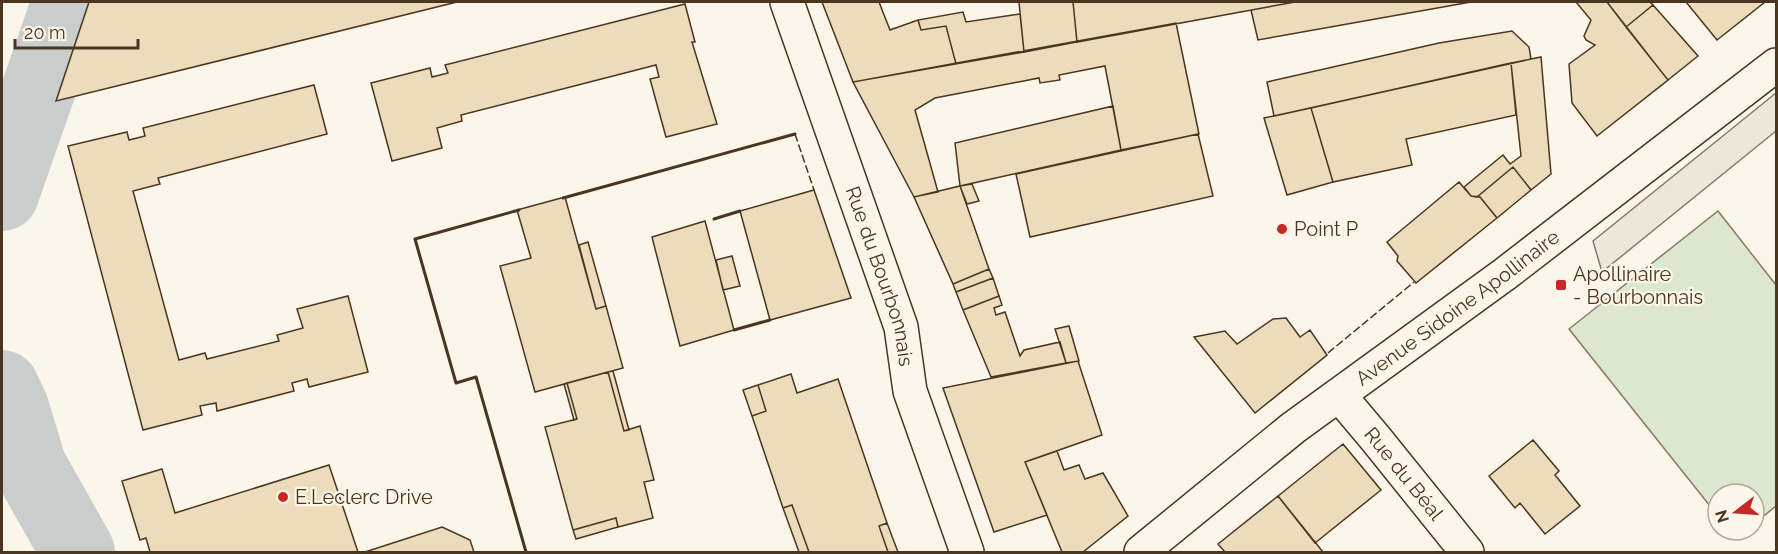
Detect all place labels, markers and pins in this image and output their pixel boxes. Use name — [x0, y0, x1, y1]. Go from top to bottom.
place label: Point P — [1294, 217, 1358, 241]
marker: Point P — [1275, 222, 1289, 236]
place label: Apollinaire - Bourbonnais — [1573, 262, 1703, 309]
marker: Apollinaire - Bourbonnais — [1554, 278, 1568, 292]
place label: E.Leclerc Drive — [295, 485, 433, 509]
marker: E.Leclerc Drive — [276, 490, 290, 504]

